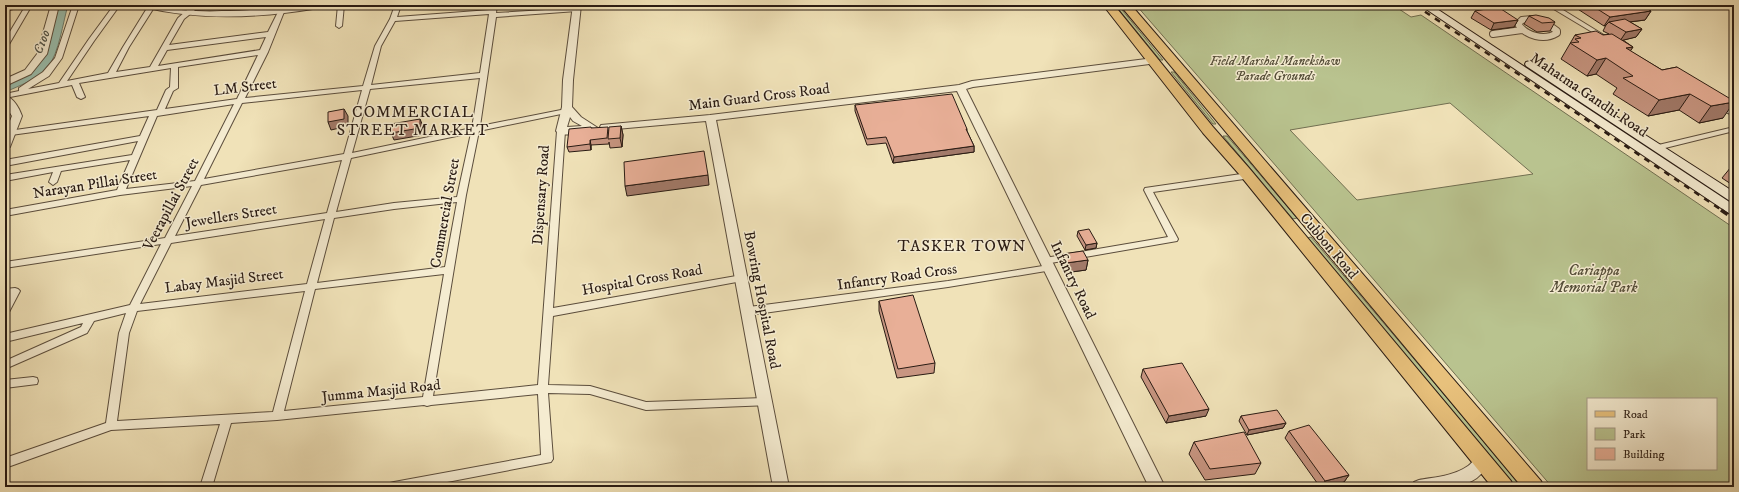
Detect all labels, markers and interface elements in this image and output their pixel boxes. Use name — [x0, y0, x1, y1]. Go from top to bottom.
water label: C100 — [30, 28, 54, 56]
street label: Mahatma Gandhi Road — [1526, 49, 1652, 142]
park label: Field Marshal Manekshaw Parade Grounds — [1210, 53, 1340, 84]
street label: LM Street — [212, 74, 278, 100]
street label: Main Guard Cross Road — [687, 79, 831, 115]
district label: COMMERCIAL STREET MARKET — [337, 102, 489, 140]
street label: Dispensary Road — [528, 144, 554, 246]
street label: Veerapillai Street — [138, 154, 204, 255]
street label: Commercial Street — [426, 156, 464, 270]
street label: Narayan Pillai Street — [32, 165, 159, 203]
street label: Jewellers Street — [182, 199, 278, 233]
street label: Cubbon Road — [1296, 209, 1363, 283]
street label: Bowring Hospital Road — [739, 229, 785, 371]
district label: TASKER TOWN — [898, 236, 1026, 256]
street label: Infantry Road — [1046, 238, 1100, 323]
street label: Infantry Road Cross — [836, 259, 958, 295]
street label: Hospital Cross Road — [580, 260, 704, 300]
park label: Cariappa Memorial Park — [1549, 261, 1638, 297]
street label: Labay Masjid Street — [164, 264, 285, 298]
street label: Jumma Masjid Road — [319, 375, 442, 407]
legend — [1587, 398, 1717, 470]
text: Road — [1623, 407, 1648, 422]
text: Park — [1623, 427, 1645, 442]
text: Building — [1623, 447, 1664, 462]

